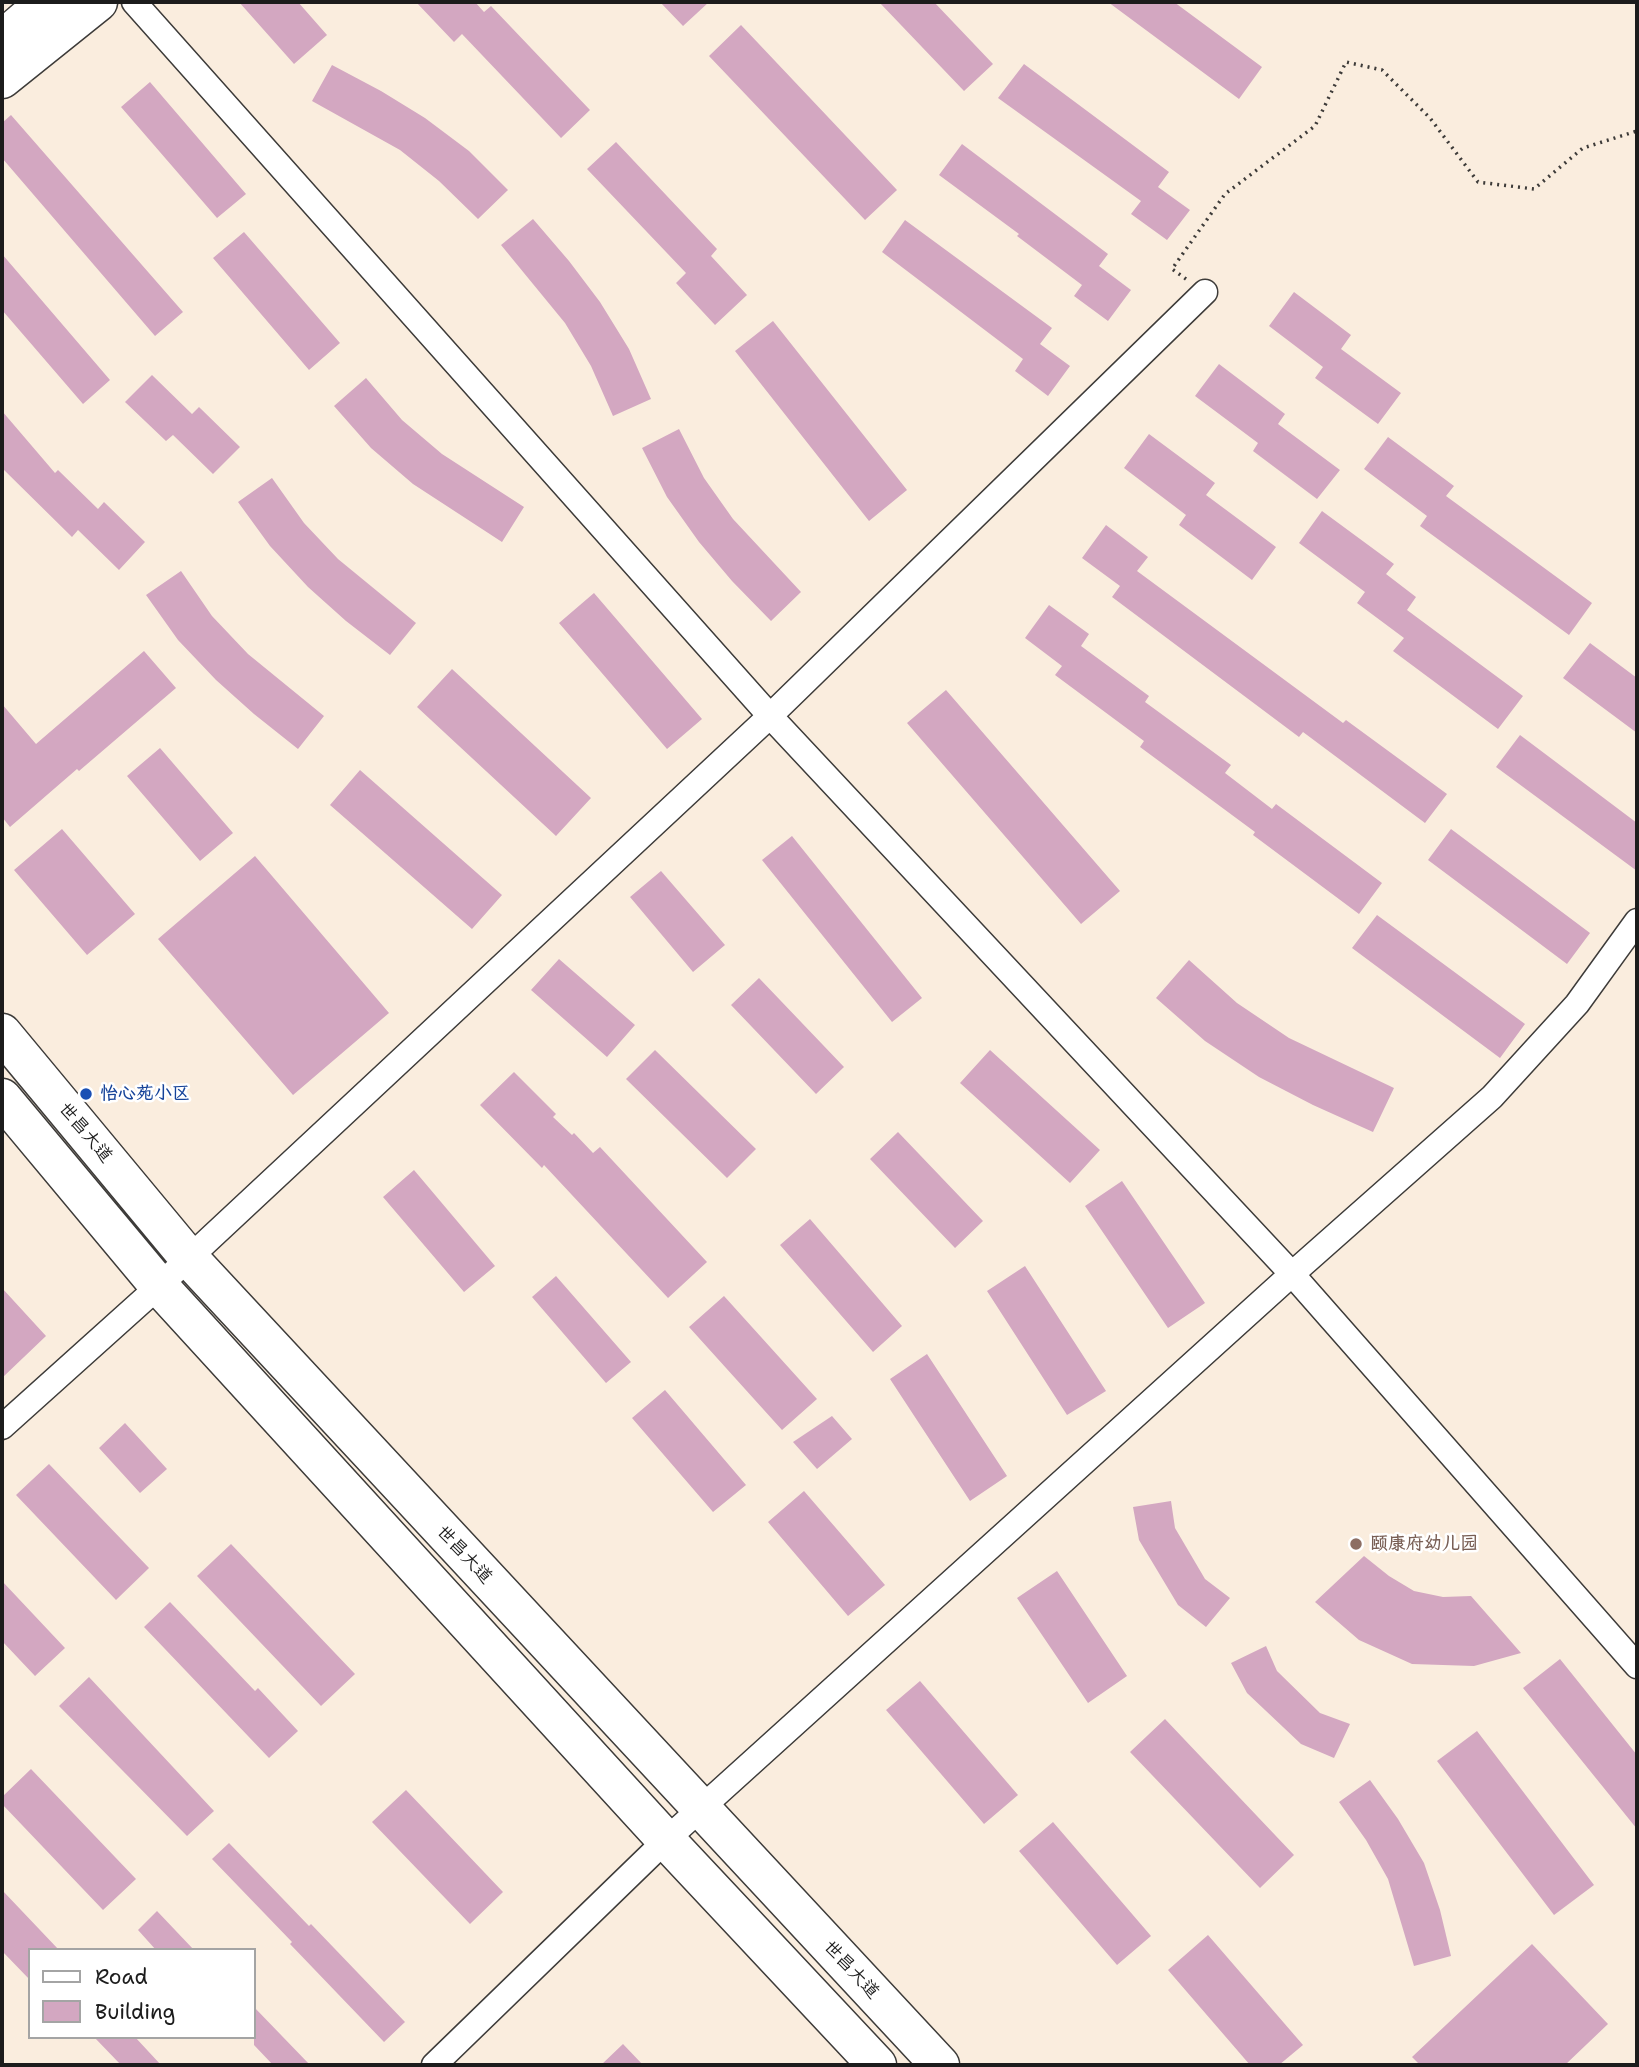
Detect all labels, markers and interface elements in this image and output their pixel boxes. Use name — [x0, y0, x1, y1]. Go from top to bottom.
place label: 怡心苑小区 — [100, 1083, 190, 1105]
marker: 怡心苑小区 — [78, 1086, 94, 1102]
street label: 世昌大道 — [54, 1098, 116, 1168]
street label: 世昌大道 — [432, 1521, 496, 1589]
place label: 颐康府幼儿园 — [1370, 1533, 1478, 1555]
marker: 颐康府幼儿园 — [1348, 1536, 1364, 1552]
street label: 世昌大道 — [819, 1936, 883, 2004]
legend — [28, 1948, 256, 2039]
text: Road — [95, 1963, 148, 1991]
text: Building — [95, 1998, 175, 2026]

